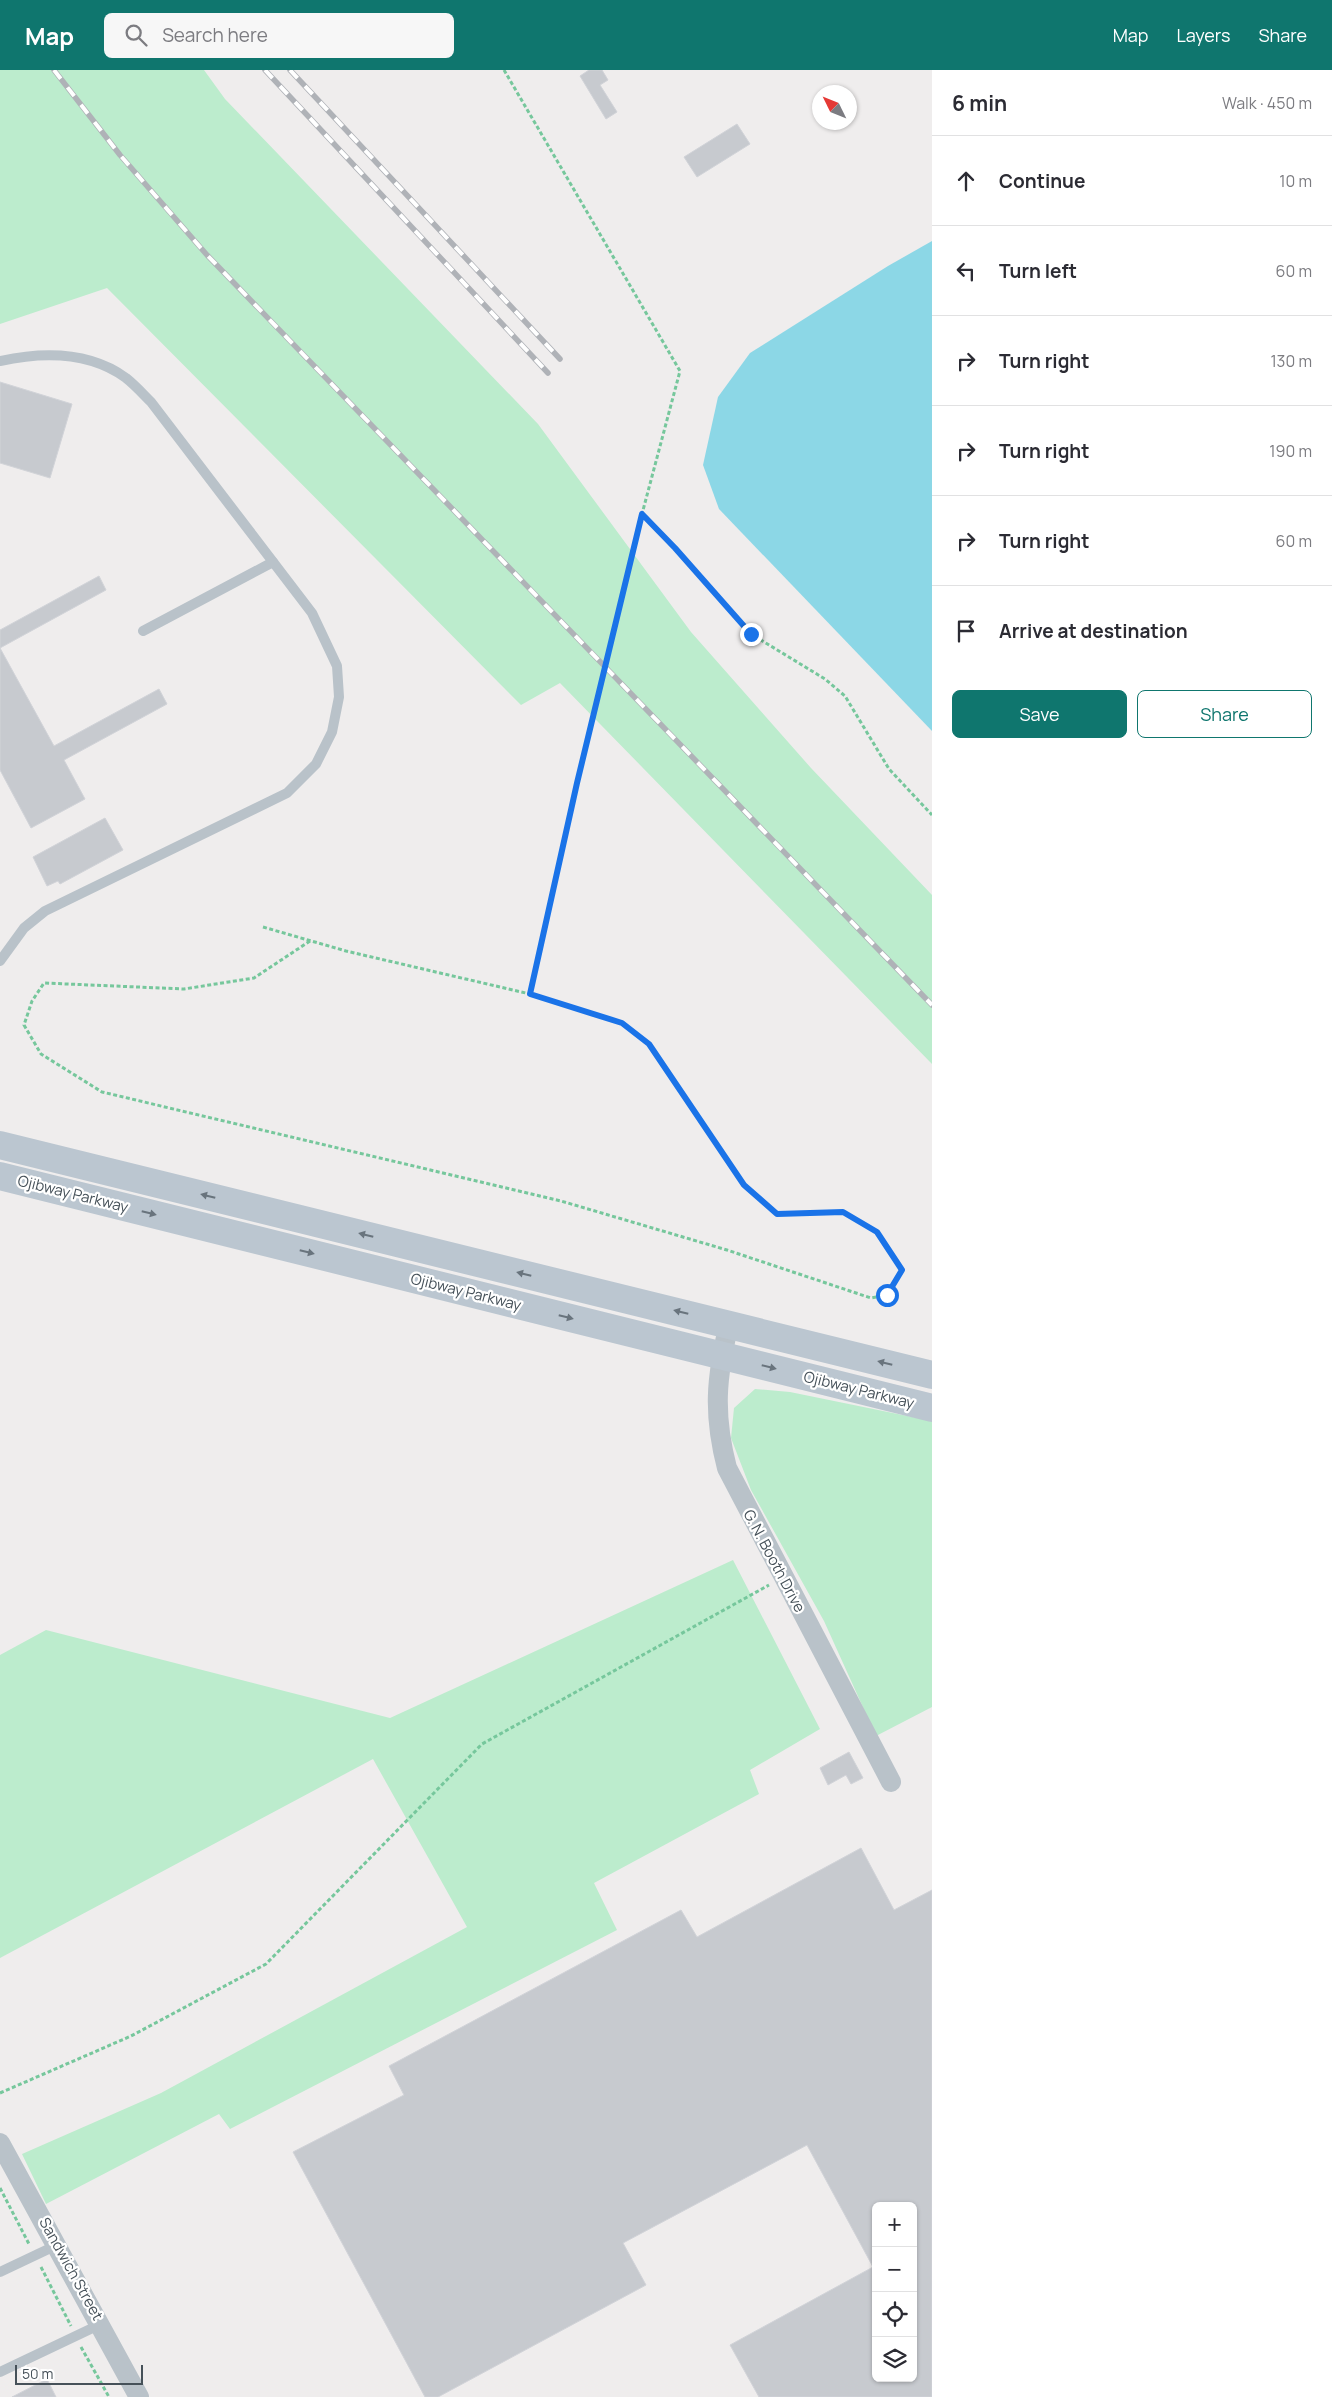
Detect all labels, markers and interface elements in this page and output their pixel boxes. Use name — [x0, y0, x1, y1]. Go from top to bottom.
search box — [104, 13, 454, 58]
text: Map — [25, 19, 74, 52]
icon: search — [122, 21, 150, 49]
text: Search here — [162, 22, 268, 48]
text: Map — [1113, 23, 1148, 47]
text: Layers — [1176, 23, 1230, 47]
text: Share — [1258, 23, 1307, 47]
north arrow — [812, 85, 857, 130]
text: 6 min — [952, 89, 1007, 117]
text: Walk · 450 m — [1222, 92, 1312, 114]
icon: ahead — [952, 167, 980, 195]
text: Continue — [999, 168, 1085, 194]
text: 10 m — [1279, 170, 1312, 192]
icon: left — [952, 257, 980, 285]
text: Turn left — [999, 258, 1077, 284]
text: 60 m — [1276, 260, 1312, 282]
icon: right — [952, 347, 980, 375]
text: Turn right — [999, 348, 1089, 374]
text: 130 m — [1270, 350, 1312, 372]
icon: right — [952, 437, 980, 465]
text: Turn right — [999, 438, 1089, 464]
text: 190 m — [1269, 440, 1312, 462]
icon: right — [952, 527, 980, 555]
text: Turn right — [999, 528, 1089, 554]
text: 60 m — [1276, 530, 1312, 552]
icon: arrive — [952, 617, 980, 645]
text: Arrive at destination — [999, 618, 1188, 644]
route end — [740, 623, 763, 646]
button: Save — [952, 690, 1127, 738]
button: Share — [1137, 690, 1312, 738]
street label: Ojibway Parkway — [16, 1170, 131, 1217]
one-way arrow — [200, 1192, 215, 1200]
one-way arrow — [142, 1209, 157, 1217]
one-way arrow — [358, 1231, 373, 1239]
one-way arrow — [299, 1248, 314, 1256]
street label: Ojibway Parkway — [409, 1268, 524, 1315]
one-way arrow — [516, 1269, 531, 1277]
route start — [876, 1284, 899, 1307]
one-way arrow — [674, 1308, 689, 1316]
one-way arrow — [559, 1313, 574, 1321]
one-way arrow — [877, 1359, 892, 1367]
one-way arrow — [761, 1363, 776, 1371]
street label: Ojibway Parkway — [802, 1366, 917, 1413]
street label: G. N. Booth Drive — [738, 1506, 810, 1616]
map controls — [872, 2202, 917, 2382]
button: + — [872, 2202, 917, 2247]
street label: Sandwich Street — [34, 2214, 108, 2324]
button: − — [872, 2247, 917, 2292]
button: locate — [872, 2292, 917, 2337]
button: layers — [872, 2337, 917, 2382]
scale bar — [15, 2362, 142, 2385]
text: 50 m — [22, 2364, 53, 2383]

